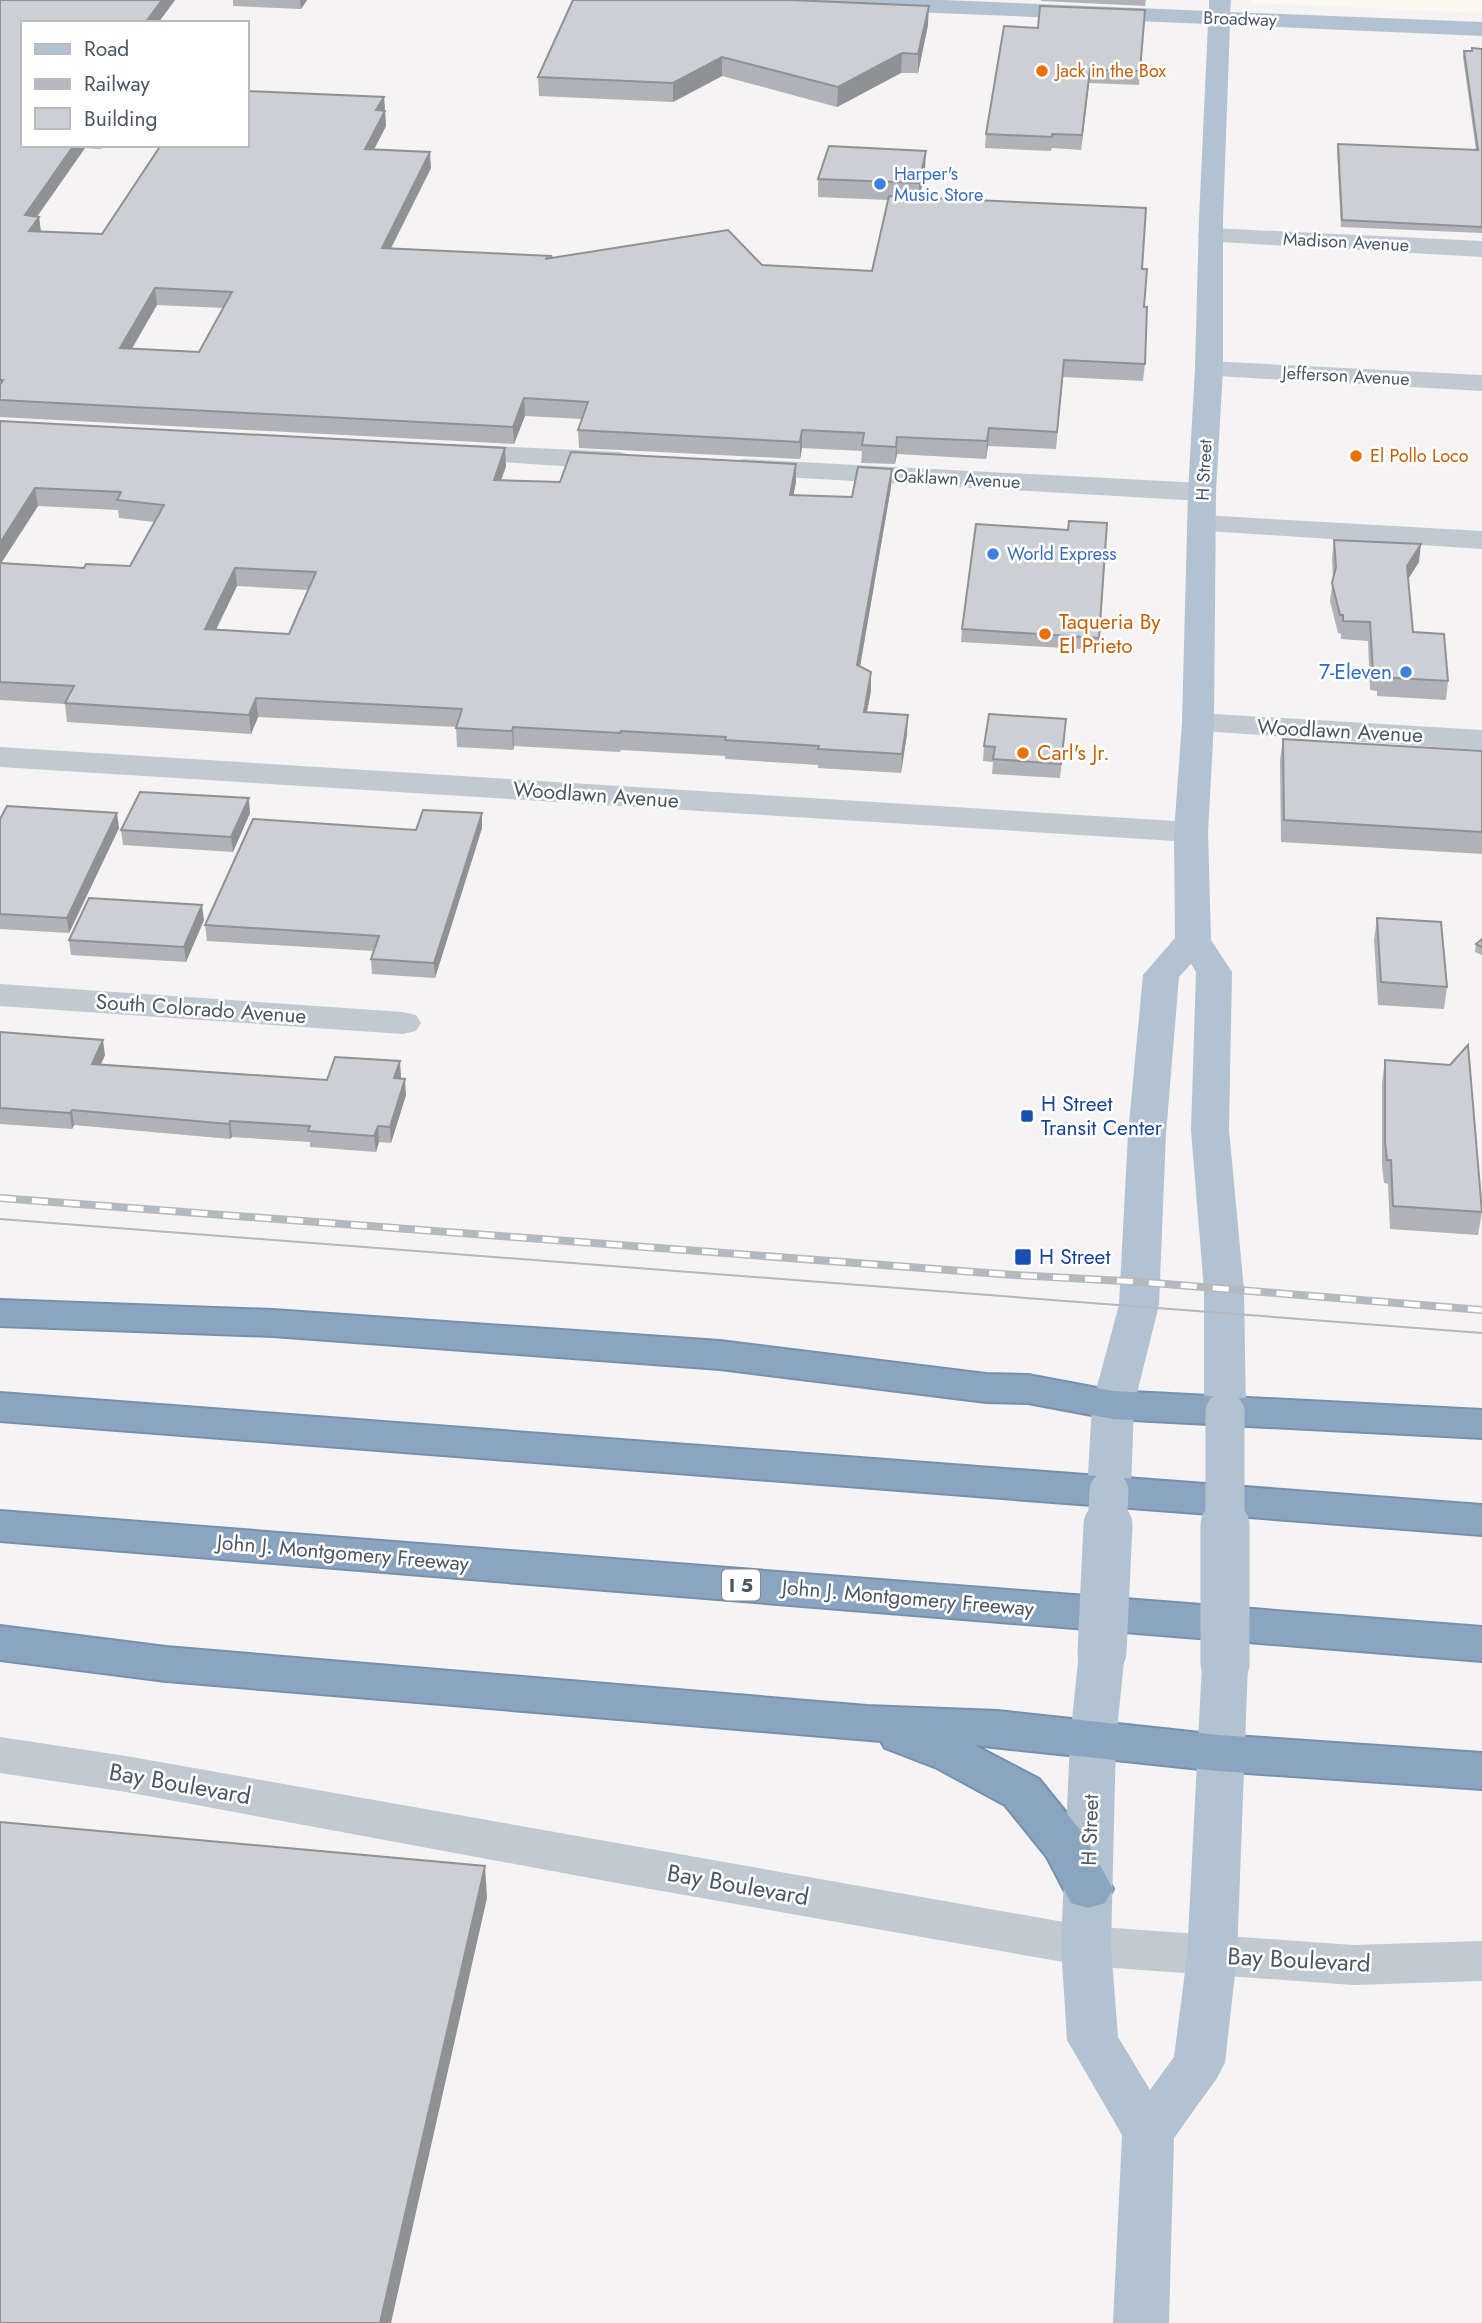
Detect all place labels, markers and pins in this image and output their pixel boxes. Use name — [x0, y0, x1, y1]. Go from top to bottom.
place label: Jack in the Box — [1054, 58, 1166, 84]
marker: Jack in the Box — [1034, 63, 1050, 79]
place label: Harper's Music Store — [894, 161, 983, 208]
marker: Harper's Music Store — [872, 176, 888, 192]
place label: El Pollo Loco — [1370, 443, 1469, 469]
marker: El Pollo Loco — [1348, 448, 1364, 464]
place label: World Express — [1007, 541, 1117, 567]
marker: World Express — [985, 546, 1001, 562]
place label: Taqueria By El Prieto — [1059, 607, 1161, 661]
marker: Taqueria By El Prieto — [1037, 626, 1053, 642]
place label: 7-Eleven — [1319, 657, 1392, 687]
marker: 7-Eleven — [1398, 664, 1414, 680]
place label: Carl's Jr. — [1037, 738, 1109, 768]
marker: Carl's Jr. — [1015, 745, 1031, 761]
place label: H Street Transit Center — [1041, 1089, 1163, 1143]
marker: H Street Transit Center — [1019, 1108, 1035, 1124]
place label: H Street — [1039, 1242, 1110, 1272]
marker: H Street — [1013, 1247, 1033, 1267]

